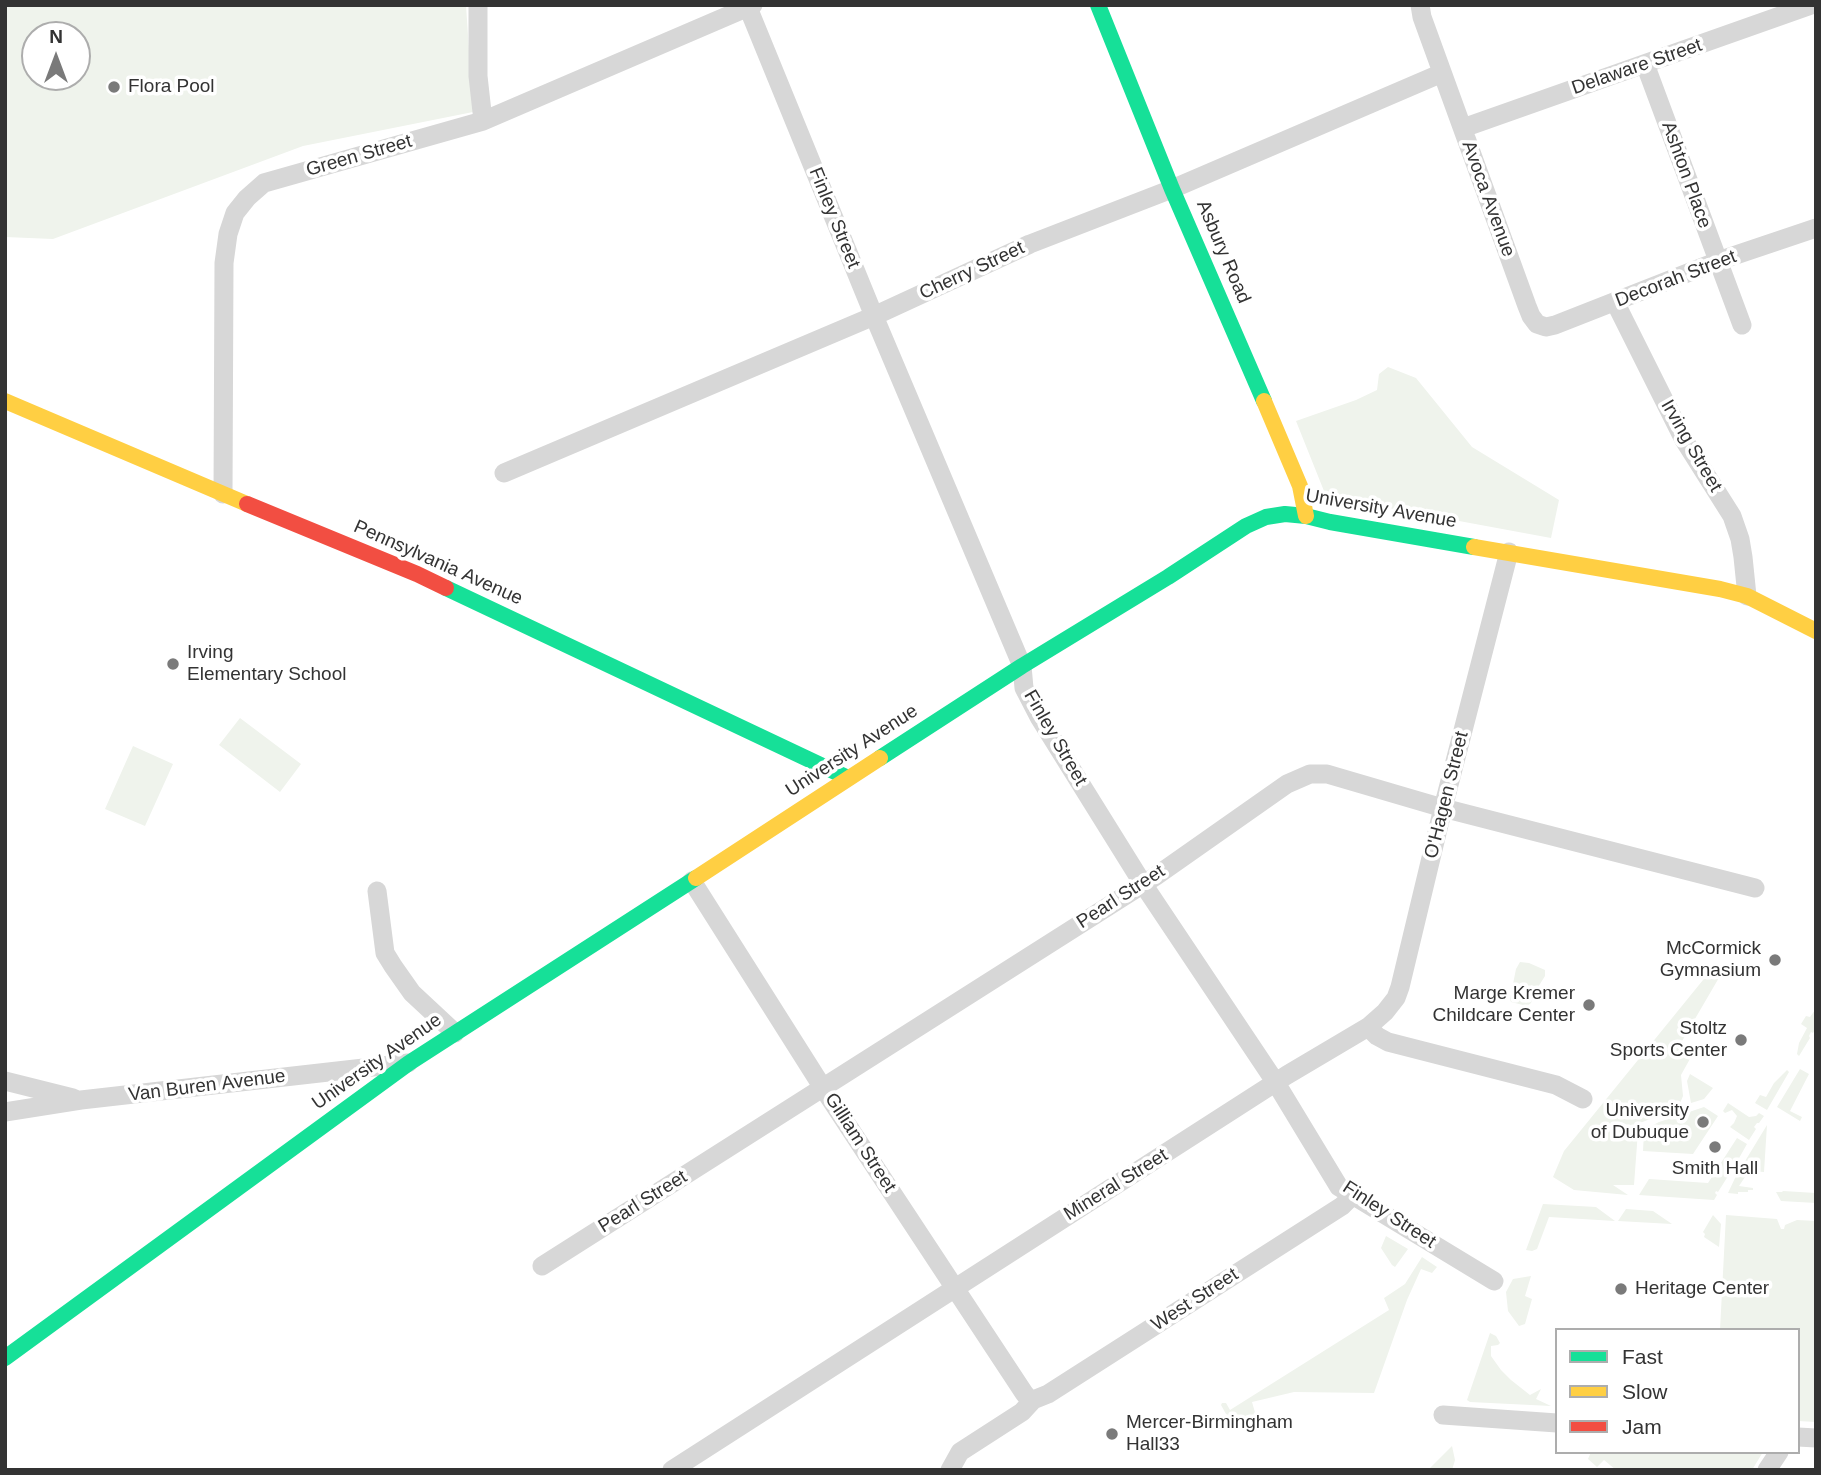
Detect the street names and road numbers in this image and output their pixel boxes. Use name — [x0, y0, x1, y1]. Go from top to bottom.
street label: Delaware Street — [1569, 34, 1705, 100]
street label: Ashton Place — [1656, 118, 1716, 232]
street label: Green Street — [304, 130, 414, 182]
street label: Avoca Avenue — [1456, 138, 1520, 260]
street label: Finley Street — [803, 164, 865, 272]
street label: Asbury Road — [1191, 197, 1255, 307]
street label: Cherry Street — [916, 237, 1028, 305]
street label: Decorah Street — [1612, 245, 1740, 313]
street label: Irving Street — [1656, 396, 1726, 496]
street label: University Avenue — [1304, 485, 1458, 533]
street label: Pennsylvania Avenue — [350, 515, 526, 611]
street label: Finley Street — [1018, 686, 1092, 790]
street label: University Avenue — [782, 700, 922, 802]
street label: O'Hagen Street — [1420, 729, 1474, 861]
street label: Pearl Street — [1073, 860, 1169, 934]
street label: University Avenue — [308, 1009, 446, 1115]
street label: Van Buren Avenue — [127, 1065, 287, 1107]
street label: Gilliam Street — [819, 1089, 901, 1197]
street label: Mineral Street — [1060, 1144, 1172, 1226]
street label: Pearl Street — [594, 1166, 692, 1238]
street label: Finley Street — [1338, 1176, 1440, 1254]
street label: West Street — [1147, 1264, 1243, 1336]

